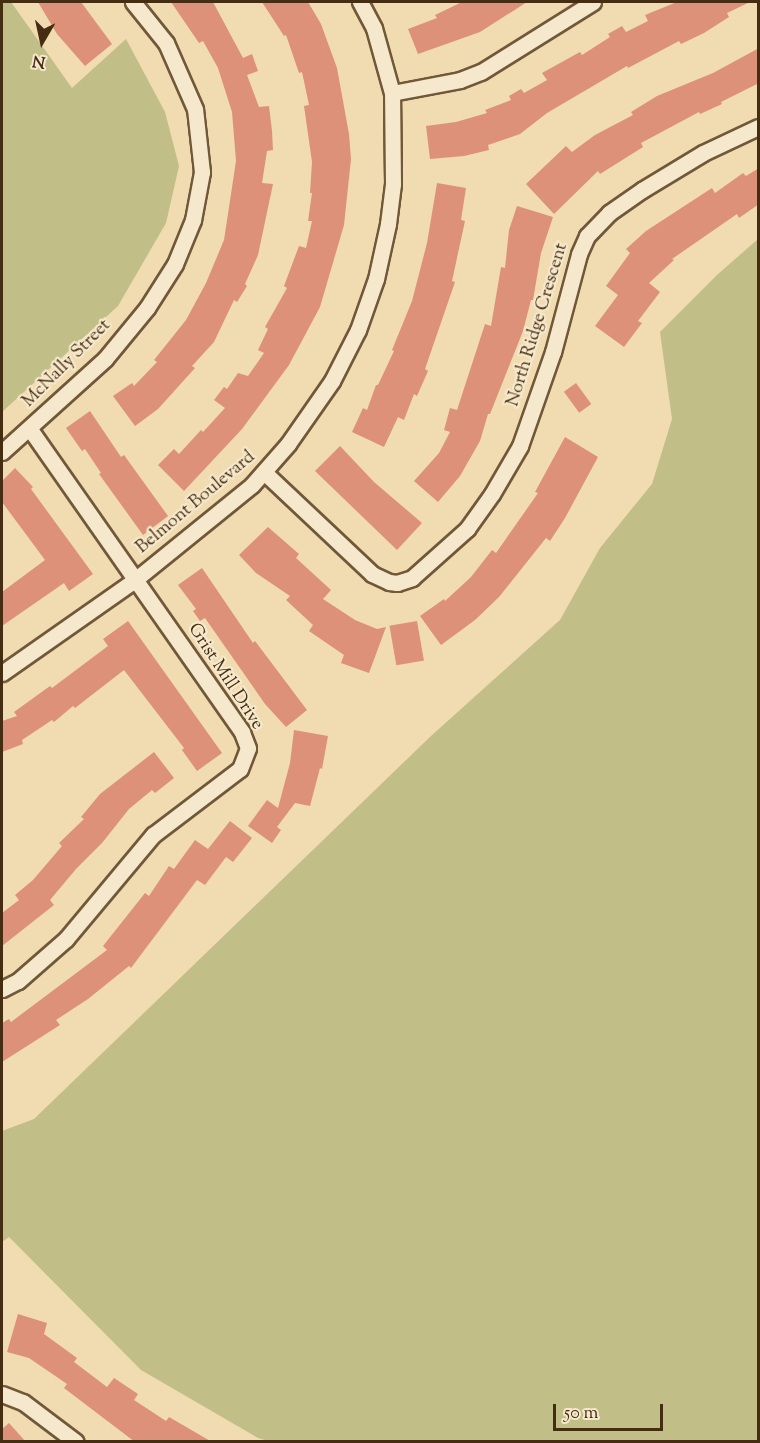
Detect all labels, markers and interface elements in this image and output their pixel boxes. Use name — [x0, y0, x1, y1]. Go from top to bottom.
north arrow — [12, 12, 72, 72]
text: N — [31, 48, 47, 73]
street label: North Ridge Crescent — [503, 241, 573, 409]
street label: McNally Street — [18, 315, 116, 413]
street label: Belmont Boulevard — [132, 447, 260, 559]
street label: Grist Mill Drive — [183, 620, 267, 734]
scale bar — [556, 1392, 666, 1430]
text: 50 m — [564, 1401, 598, 1427]

